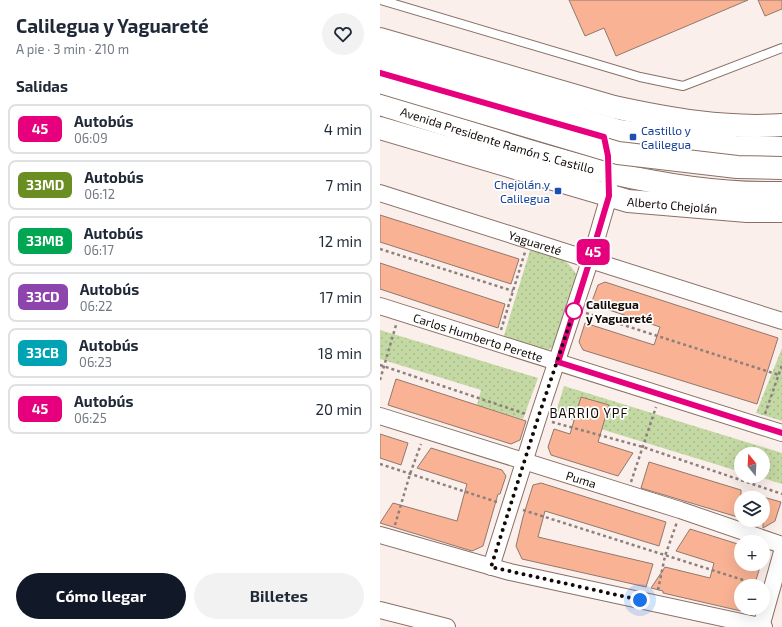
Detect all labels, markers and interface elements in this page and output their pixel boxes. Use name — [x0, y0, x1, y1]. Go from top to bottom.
button: heart — [322, 13, 364, 55]
text: Calilegua y Yaguareté — [16, 14, 209, 37]
text: A pie · 3 min · 210 m — [16, 41, 129, 57]
text: Salidas — [16, 77, 68, 95]
street label: Avenida Presidente Ramón S. Castillo — [399, 104, 596, 176]
text: Autobús — [74, 112, 133, 130]
text: 45 — [32, 120, 48, 137]
text: 4 min — [324, 120, 362, 138]
place label: Castillo y Calilegua — [641, 123, 691, 151]
text: 06:09 — [74, 130, 108, 146]
marker: Castillo y Calilegua — [628, 132, 638, 142]
text: Autobús — [84, 168, 144, 186]
text: 33MD — [26, 176, 64, 193]
text: 7 min — [325, 176, 362, 194]
place label: Chejolán y Calilegua — [494, 177, 551, 205]
text: 06:12 — [84, 186, 115, 202]
marker: Chejolán y Calilegua — [553, 186, 563, 196]
street label: Alberto Chejolán — [627, 194, 718, 215]
text: Autobús — [84, 224, 143, 242]
street label: Yaguareté — [507, 227, 564, 257]
text: 33MB — [26, 232, 64, 249]
text: 12 min — [319, 232, 362, 250]
line badge: 45 — [575, 239, 611, 265]
text: 06:17 — [84, 242, 114, 258]
text: 45 — [585, 243, 601, 260]
text: Autobús — [80, 280, 139, 298]
text: 33CD — [26, 288, 60, 305]
text: 17 min — [319, 288, 362, 306]
place label: Calilegua y Yaguareté — [586, 297, 653, 326]
text: 06:22 — [80, 298, 113, 314]
marker: Calilegua y Yaguareté — [565, 302, 583, 320]
street label: Carlos Humberto Perette — [412, 310, 545, 364]
text: Autobús — [79, 336, 139, 354]
text: 33CB — [26, 344, 59, 361]
text: 18 min — [318, 344, 362, 362]
text: 06:23 — [79, 354, 112, 370]
text: Autobús — [74, 392, 133, 410]
text: 45 — [32, 400, 48, 417]
text: 20 min — [316, 400, 362, 418]
district label: BARRIO YPF — [550, 405, 628, 421]
text: 06:25 — [74, 410, 107, 426]
north arrow — [734, 447, 770, 483]
map controls — [734, 447, 770, 615]
street label: Puma — [564, 468, 598, 490]
button: layers — [734, 491, 770, 527]
button: + — [734, 535, 770, 571]
button: Cómo llegar — [16, 573, 186, 619]
button: Billetes — [194, 573, 364, 619]
button: − — [734, 579, 770, 615]
your location — [630, 590, 650, 610]

